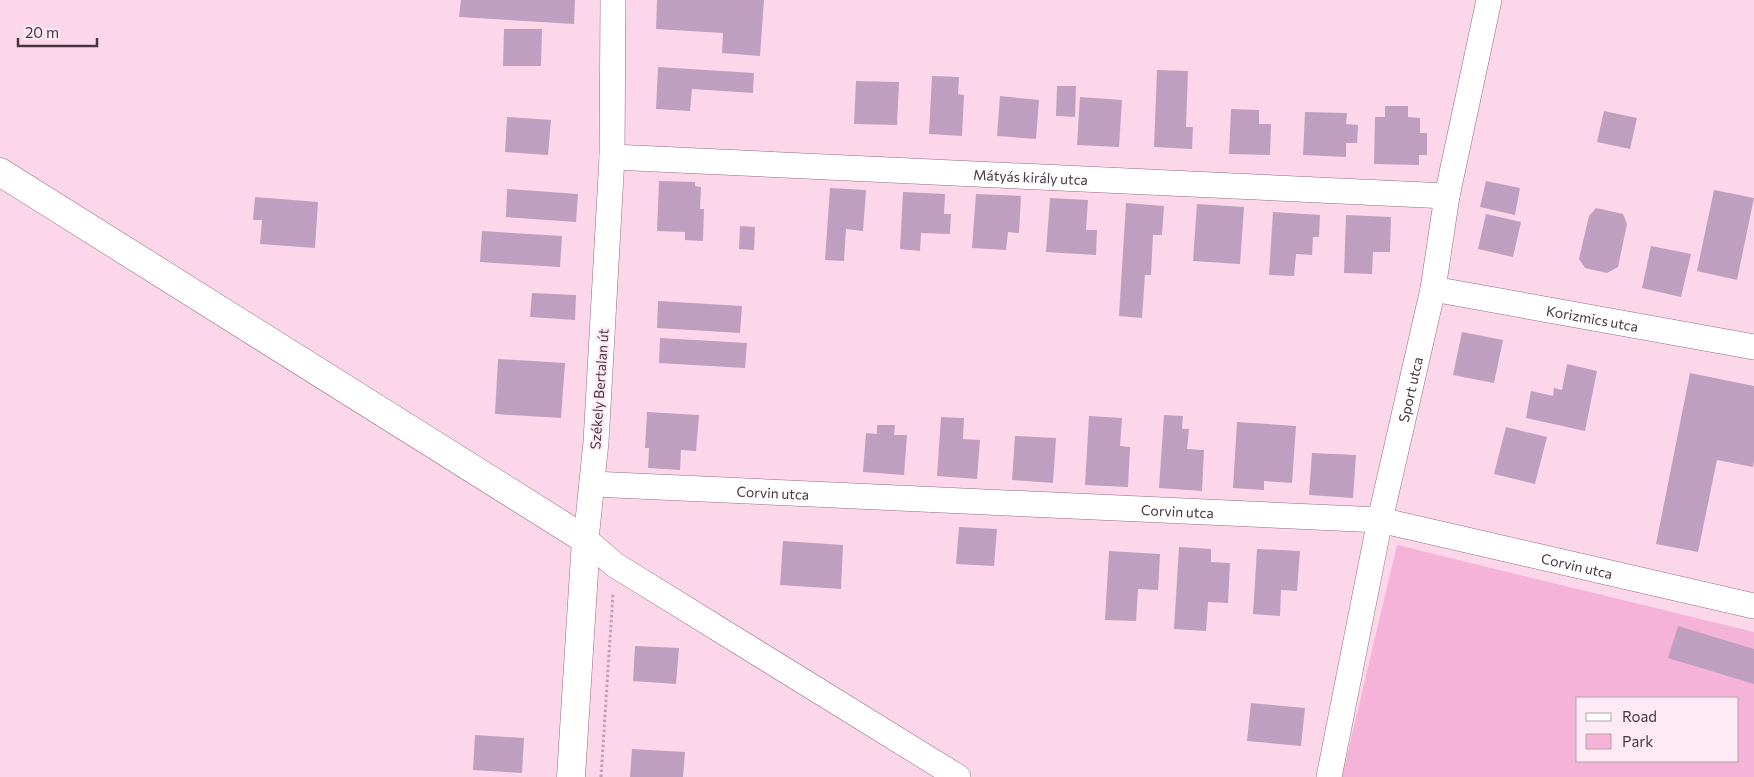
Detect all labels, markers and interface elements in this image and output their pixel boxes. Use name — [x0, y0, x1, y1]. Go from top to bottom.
scale bar — [18, 15, 96, 47]
text: 20 m — [25, 23, 59, 41]
street label: Mátyás király utca — [973, 165, 1088, 188]
street label: Korizmics utca — [1545, 301, 1640, 334]
street label: Székely Bertalan út — [586, 328, 612, 450]
street label: Sport utca — [1394, 355, 1426, 424]
street label: Corvin utca — [736, 482, 810, 502]
street label: Corvin utca — [1141, 501, 1214, 521]
street label: Corvin utca — [1540, 549, 1614, 582]
legend — [1576, 697, 1739, 762]
text: Road — [1622, 707, 1657, 725]
text: Park — [1622, 732, 1653, 750]

